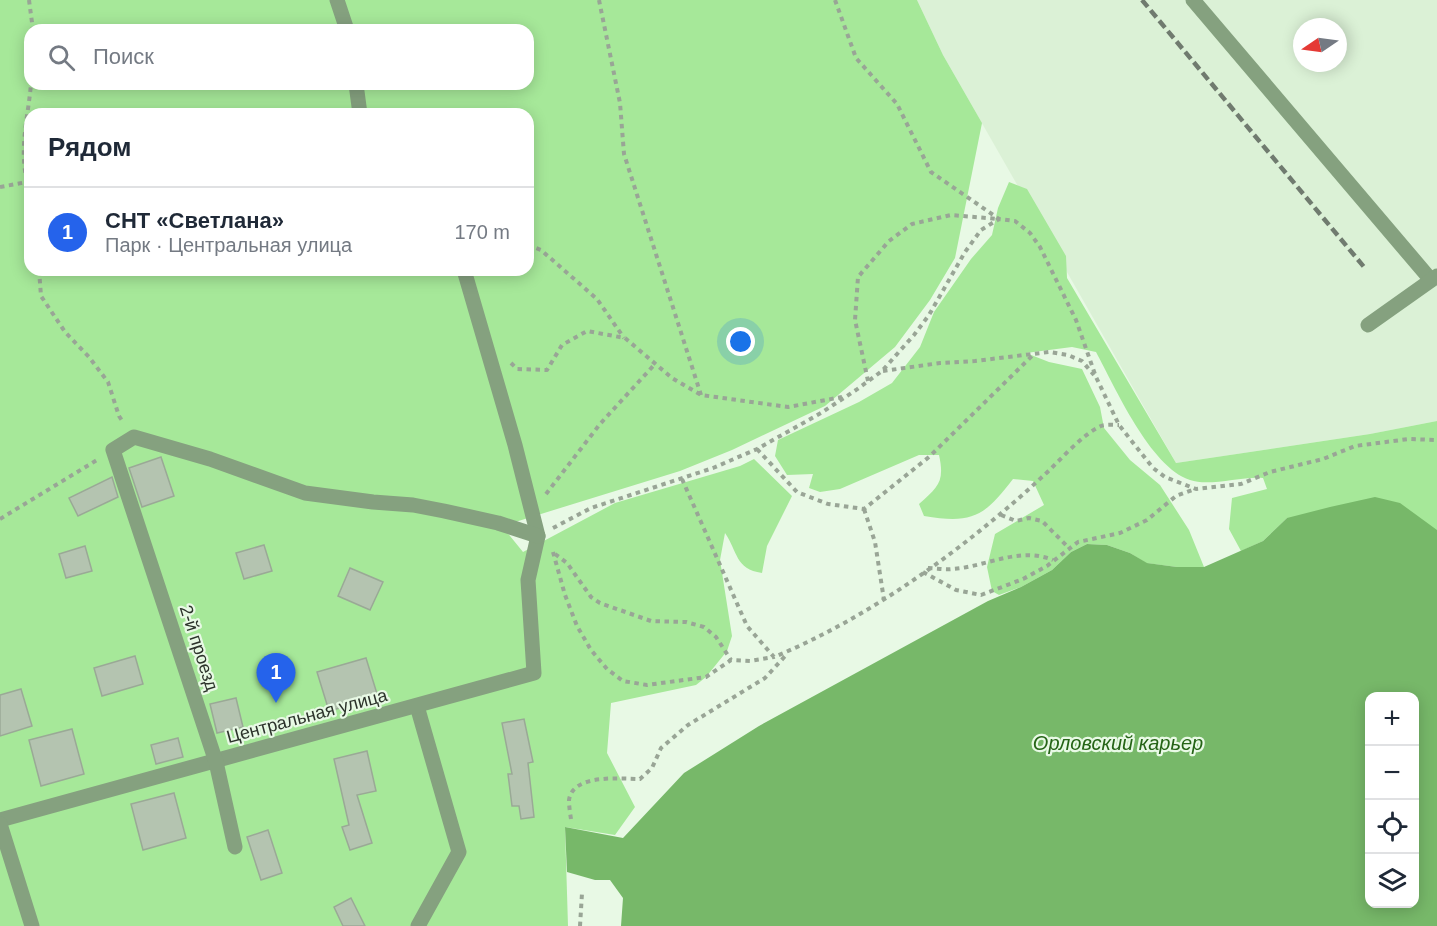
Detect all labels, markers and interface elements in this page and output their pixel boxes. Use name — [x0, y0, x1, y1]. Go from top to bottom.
north arrow — [1293, 18, 1347, 72]
search box — [24, 24, 534, 90]
icon: search — [45, 41, 78, 74]
text: Поиск — [93, 44, 154, 69]
text: Рядом — [48, 132, 131, 162]
text: СНТ «Светлана» — [105, 208, 284, 233]
text: 1 — [62, 221, 73, 243]
text: 170 m — [454, 221, 510, 243]
text: Парк · Центральная улица — [105, 234, 352, 256]
your location — [726, 327, 755, 356]
street label: 2-й проезд — [176, 603, 222, 694]
pin: 1 — [256, 654, 296, 703]
street label: Центральная улица — [224, 685, 391, 747]
map controls — [1365, 692, 1419, 908]
button: + — [1365, 692, 1419, 746]
water label: Орловский карьер — [1033, 732, 1203, 754]
button: − — [1365, 746, 1419, 800]
button: locate — [1365, 800, 1419, 854]
button: layers — [1365, 854, 1419, 908]

